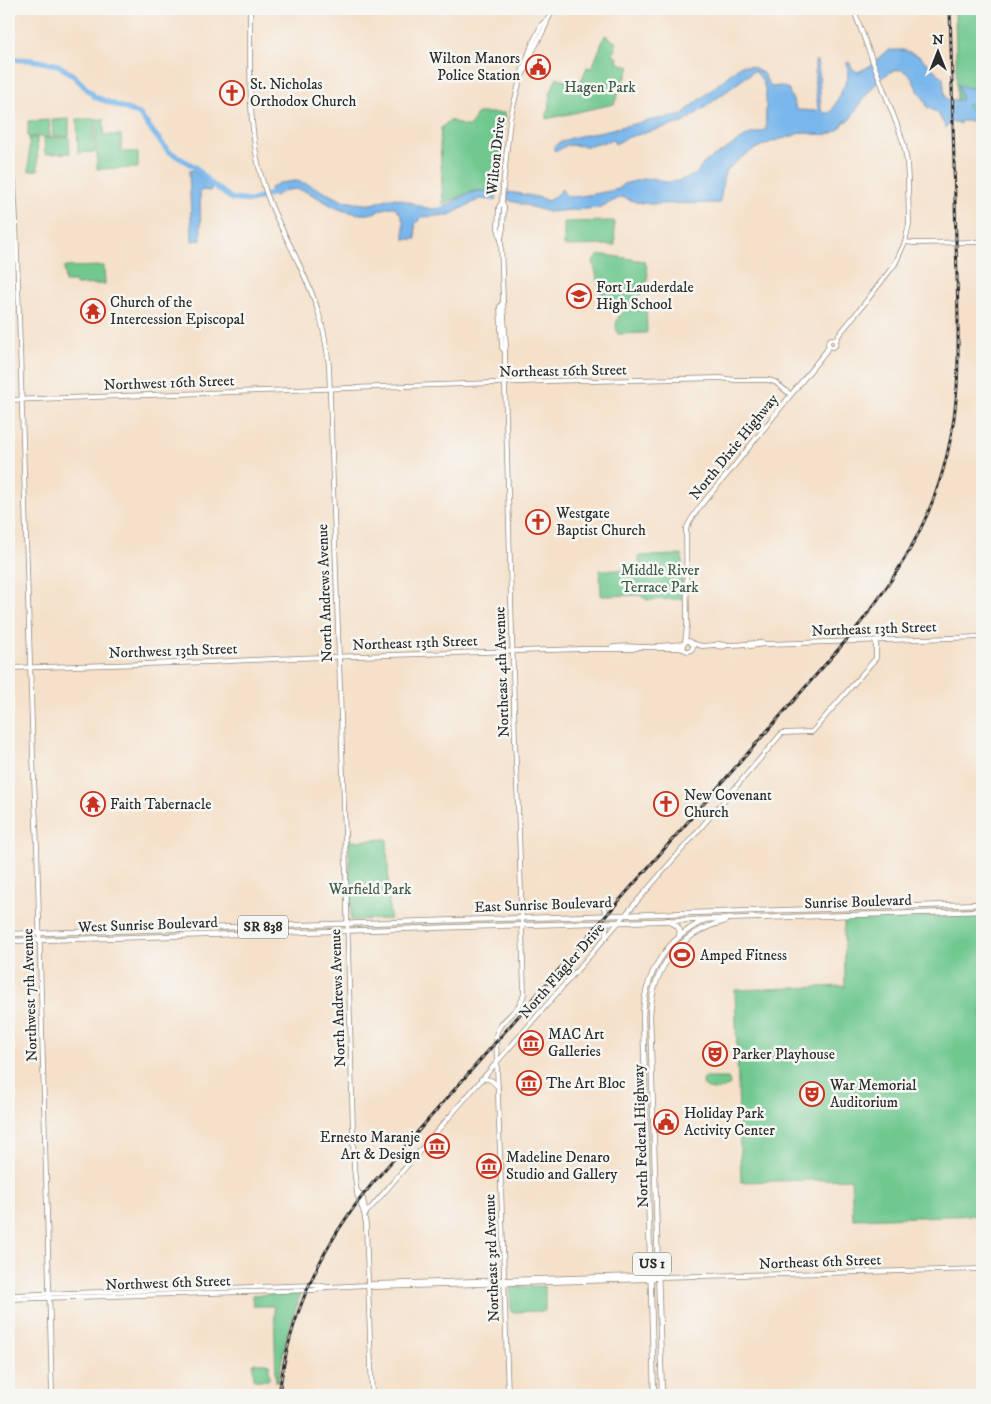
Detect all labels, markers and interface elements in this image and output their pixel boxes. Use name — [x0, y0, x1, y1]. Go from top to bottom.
north arrow — [914, 28, 964, 78]
text: N — [932, 31, 944, 49]
place label: Wilton Manors Police Station — [428, 49, 520, 85]
public building icon: Wilton Manors Police Station — [525, 54, 551, 80]
place label: St. Nicholas Orthodox Church — [250, 75, 356, 111]
park label: Hagen Park — [564, 78, 636, 97]
church icon: St. Nicholas Orthodox Church — [219, 80, 245, 106]
street label: Wilton Drive — [482, 116, 510, 197]
place label: Fort Lauderdale High School — [596, 278, 694, 314]
school or university icon: Fort Lauderdale High School — [566, 283, 592, 309]
place label: Church of the Intercession Episcopal — [110, 293, 245, 329]
temple icon: Church of the Intercession Episcopal — [80, 298, 106, 324]
street label: Northeast 16th Street — [499, 360, 627, 382]
street label: Northwest 16th Street — [103, 371, 235, 395]
street label: North Dixie Highway — [685, 389, 783, 504]
place label: Westgate Baptist Church — [555, 504, 646, 540]
church icon: Westgate Baptist Church — [525, 509, 551, 535]
street label: North Andrews Avenue — [313, 524, 337, 662]
park label: Middle River Terrace Park — [621, 561, 700, 597]
street label: Northeast 4th Avenue — [490, 606, 514, 738]
street label: Northeast 13th Street — [811, 617, 937, 641]
street label: Northeast 13th Street — [352, 631, 478, 655]
street label: Northwest 13th Street — [108, 639, 238, 663]
place label: New Covenant Church — [684, 786, 772, 822]
temple icon: Faith Tabernacle — [80, 791, 106, 817]
church icon: New Covenant Church — [653, 791, 679, 817]
place label: Faith Tabernacle — [110, 795, 211, 814]
park label: Warfield Park — [328, 880, 412, 899]
street label: Sunrise Boulevard — [804, 891, 913, 913]
street label: East Sunrise Boulevard — [474, 893, 613, 917]
street label: West Sunrise Boulevard — [77, 913, 219, 937]
road number: SR 838 — [238, 916, 288, 939]
street label: North Flagler Drive — [515, 919, 609, 1023]
street label: Northwest 7th Avenue — [18, 928, 42, 1062]
street label: North Andrews Avenue — [326, 929, 350, 1067]
sports icon: Amped Fitness — [669, 942, 695, 968]
place label: Amped Fitness — [700, 946, 787, 965]
place label: MAC Art Galleries — [548, 1025, 604, 1061]
museum icon: MAC Art Galleries — [518, 1030, 544, 1056]
theatre icon: Parker Playhouse — [702, 1041, 728, 1067]
place label: Parker Playhouse — [732, 1045, 835, 1064]
street label: North Federal Highway — [629, 1063, 653, 1208]
museum icon: The Art Bloc — [516, 1070, 542, 1096]
place label: The Art Bloc — [546, 1074, 626, 1093]
place label: War Memorial Auditorium — [829, 1076, 917, 1112]
theatre icon: War Memorial Auditorium — [799, 1081, 825, 1107]
place label: Holiday Park Activity Center — [684, 1104, 775, 1140]
public building icon: Holiday Park Activity Center — [653, 1109, 679, 1135]
place label: Ernesto Maranje Art & Design — [320, 1128, 420, 1164]
museum icon: Ernesto Maranje Art & Design — [424, 1133, 450, 1159]
place label: Madeline Denaro Studio and Gallery — [506, 1148, 618, 1184]
museum icon: Madeline Denaro Studio and Gallery — [476, 1153, 502, 1179]
street label: Northeast 3rd Avenue — [480, 1194, 504, 1322]
street label: Northeast 6th Street — [759, 1250, 882, 1274]
road number: US 1 — [633, 1252, 671, 1276]
street label: Northwest 6th Street — [105, 1271, 231, 1295]

